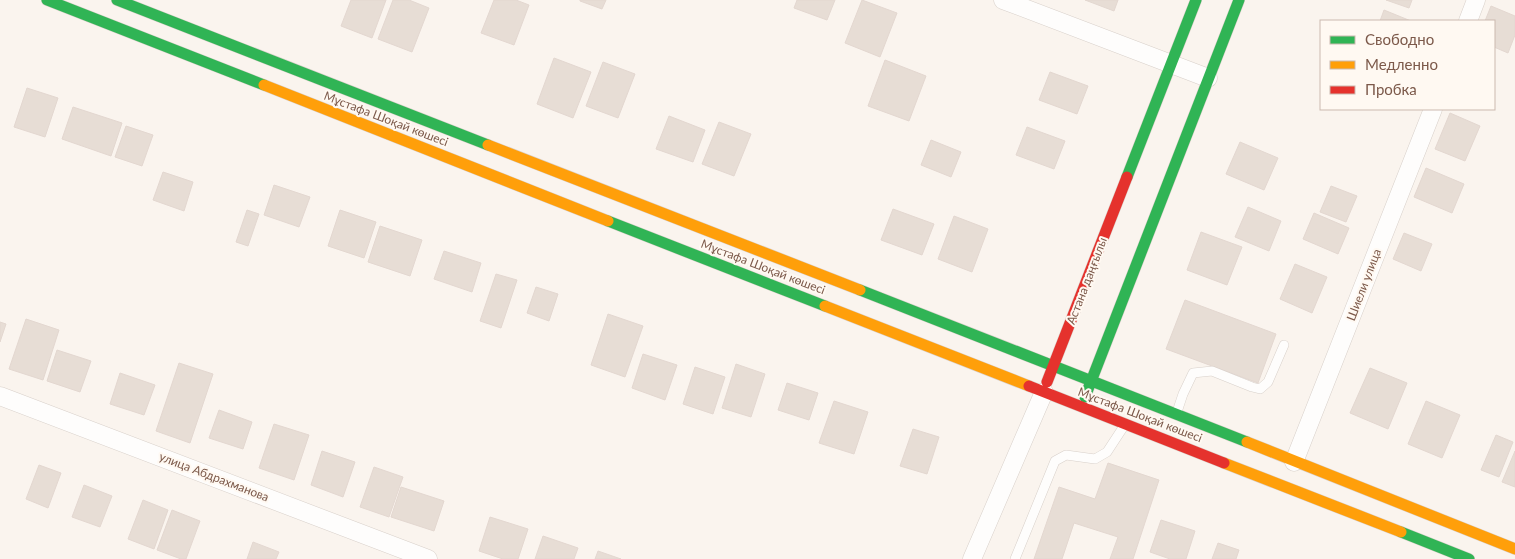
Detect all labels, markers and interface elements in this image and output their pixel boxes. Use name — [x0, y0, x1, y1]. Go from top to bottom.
legend — [1320, 20, 1495, 110]
text: Свободно — [1365, 30, 1434, 48]
text: Медленно — [1365, 55, 1438, 73]
text: Пробка — [1365, 80, 1417, 98]
street label: Мұстафа Шоқай көшесі — [322, 88, 451, 149]
street label: Астана даңғылы — [1063, 235, 1110, 326]
street label: Мұстафа Шоқай көшесі — [699, 236, 828, 297]
street label: Шиели улица — [1343, 247, 1384, 323]
street label: Мұстафа Шоқай көшесі — [1076, 384, 1205, 445]
street label: улица Абдрахманова — [157, 449, 271, 504]

